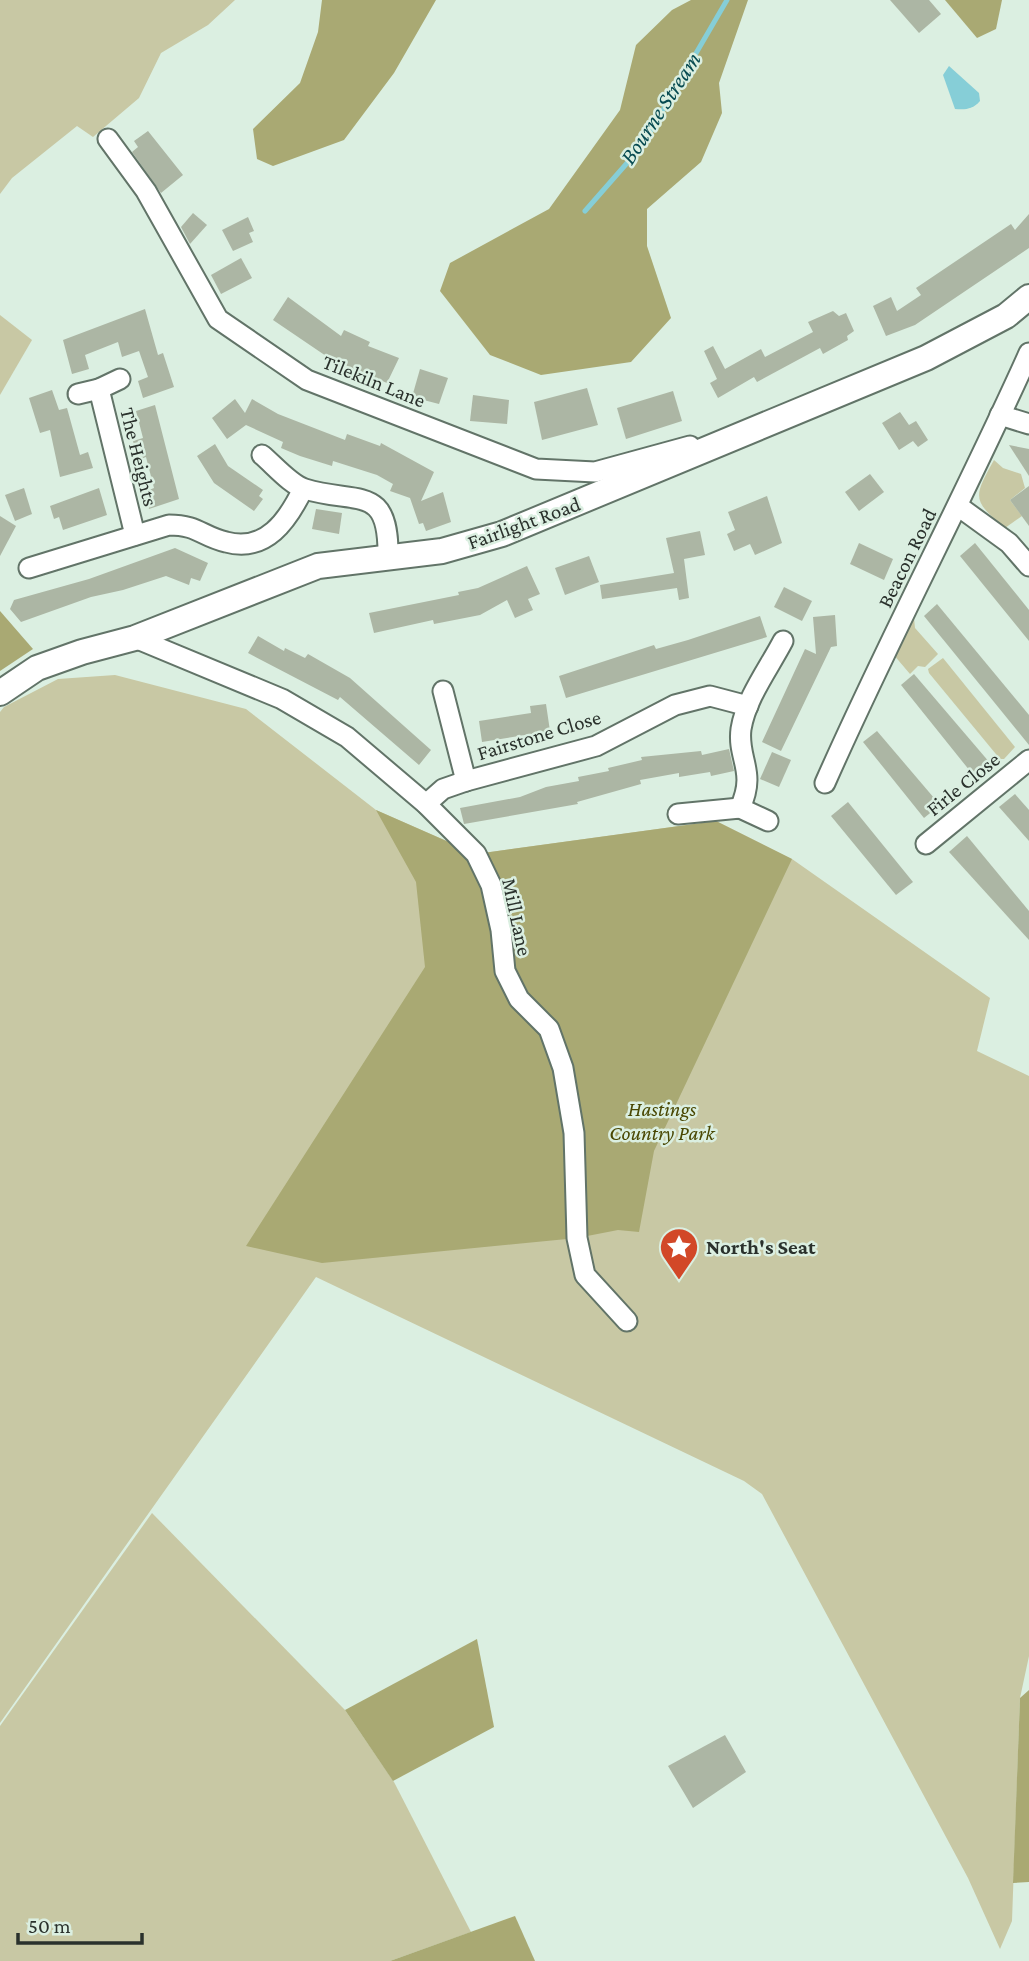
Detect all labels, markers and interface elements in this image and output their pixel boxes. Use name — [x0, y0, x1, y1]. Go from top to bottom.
water label: Bourne Stream — [614, 47, 706, 169]
street label: Tilekiln Lane — [319, 350, 429, 412]
street label: The Heights — [115, 405, 163, 509]
street label: Fairlight Road — [464, 491, 584, 555]
street label: Beacon Road — [873, 505, 941, 611]
street label: Fairstone Close — [474, 705, 604, 765]
street label: Firle Close — [921, 747, 1005, 821]
street label: Mill Lane — [497, 876, 537, 958]
park label: Hastings Country Park — [609, 1097, 716, 1145]
place icon: North's Seat — [658, 1226, 700, 1281]
place label: North's Seat — [706, 1235, 816, 1259]
scale bar — [18, 1902, 142, 1946]
text: 50 m — [28, 1914, 71, 1938]

